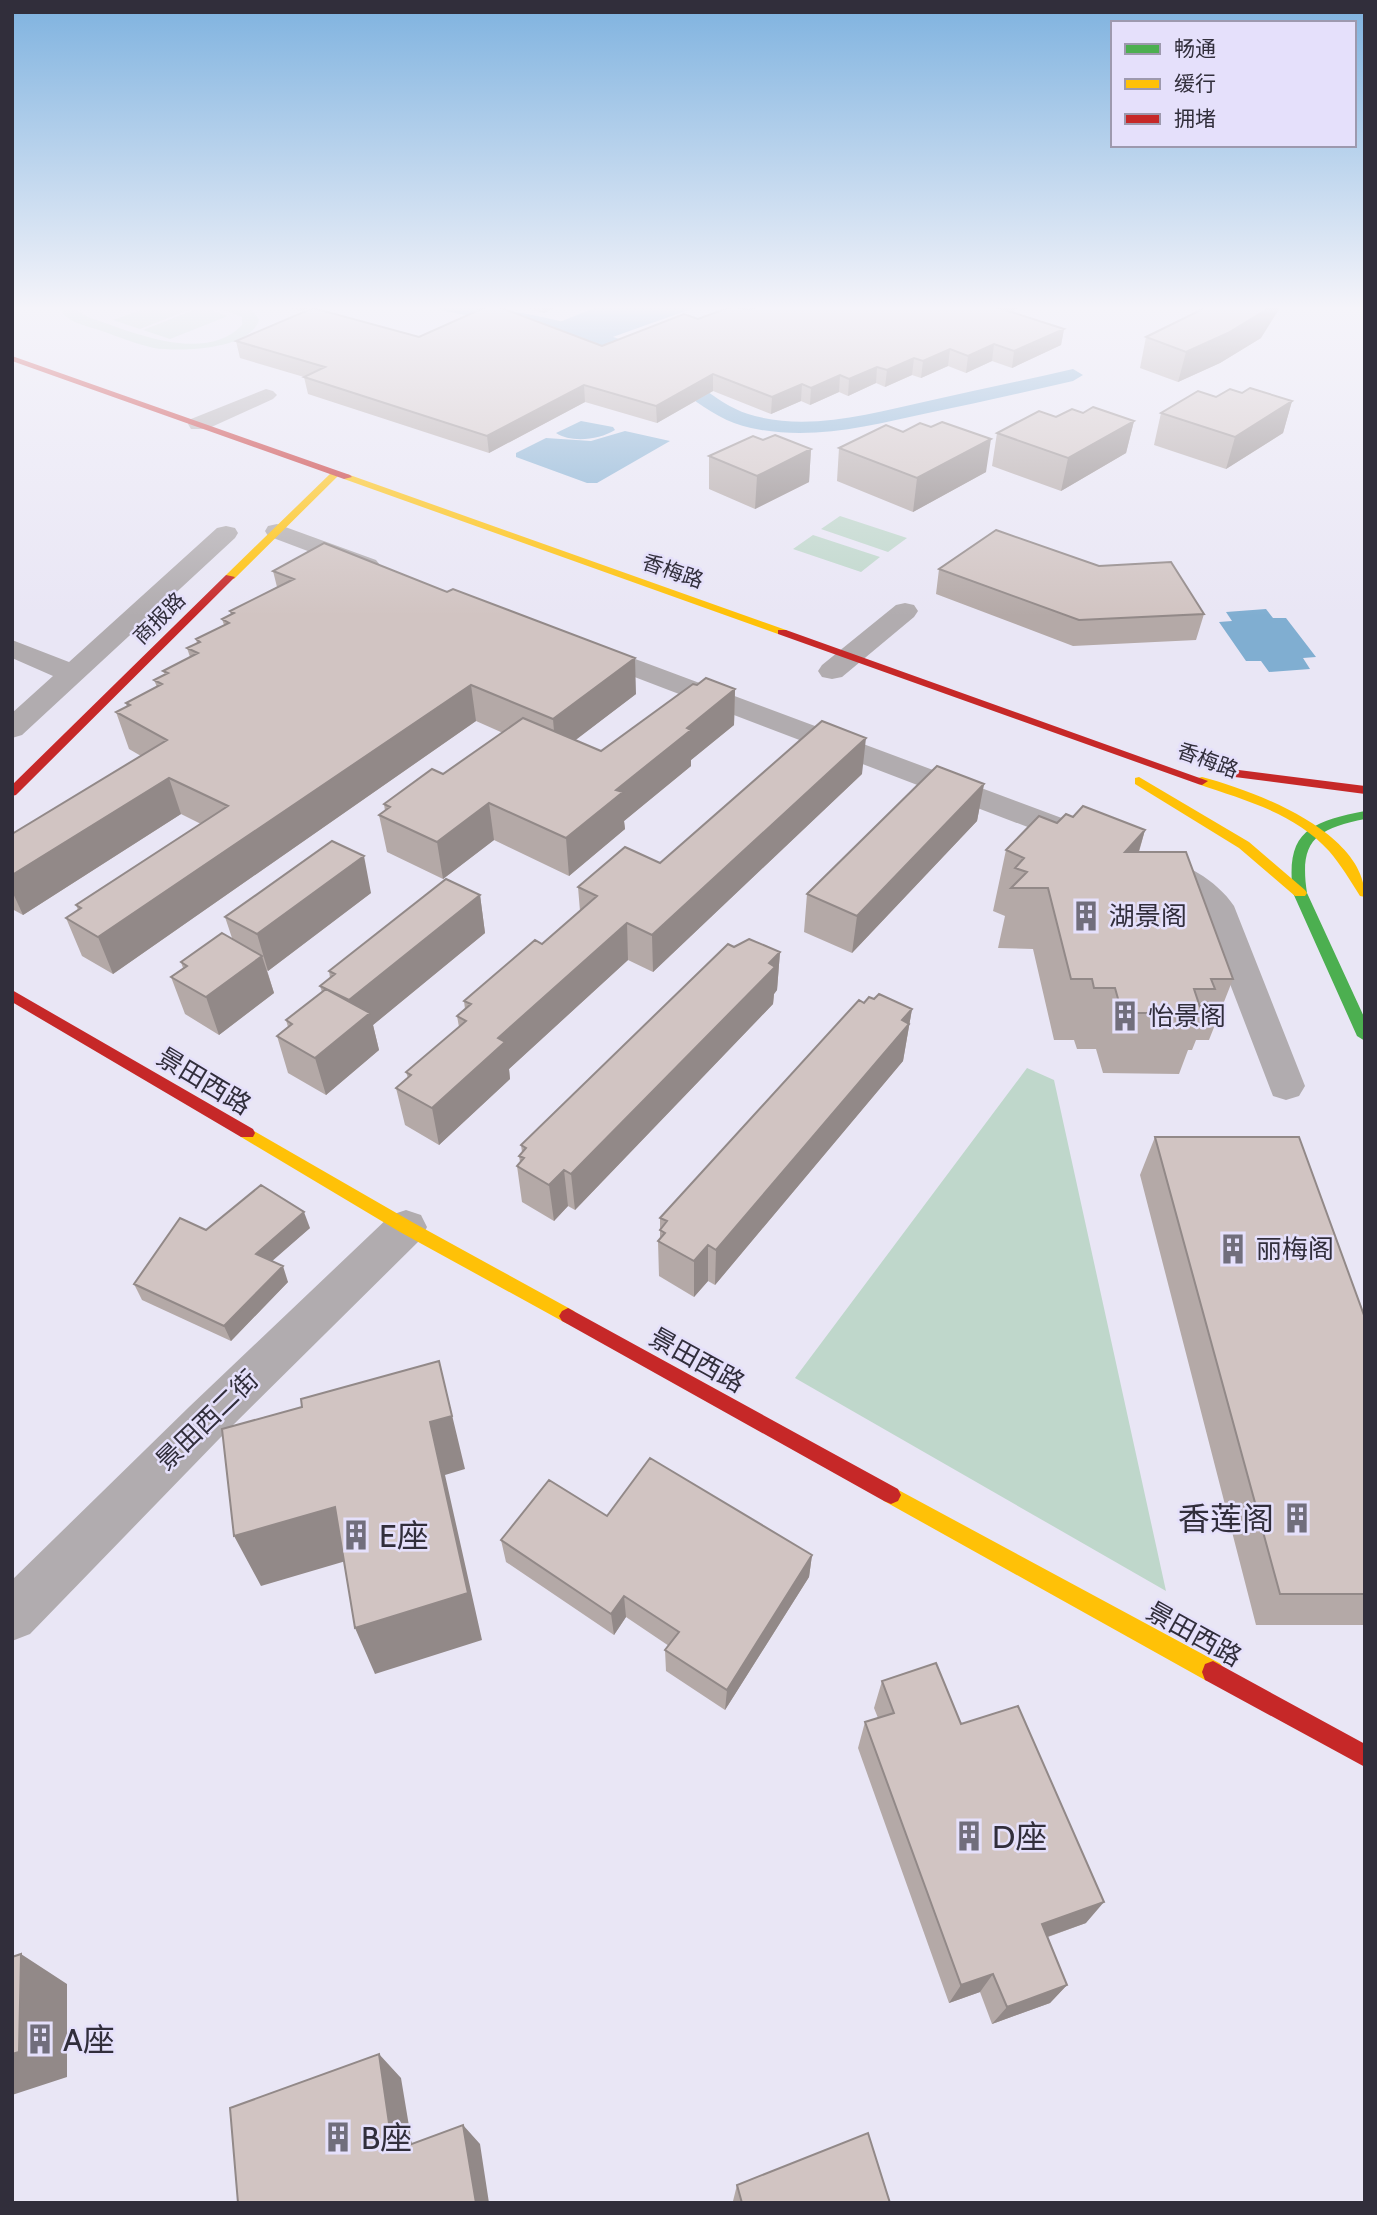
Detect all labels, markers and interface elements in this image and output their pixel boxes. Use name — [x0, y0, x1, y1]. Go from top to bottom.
legend — [1111, 21, 1356, 147]
text: 畅通 — [1174, 36, 1216, 61]
text: 缓行 — [1174, 71, 1216, 96]
text: 拥堵 — [1174, 106, 1216, 131]
street label: 香梅路 — [639, 549, 707, 593]
street label: 商报路 — [128, 587, 190, 649]
street label: 香梅路 — [1174, 737, 1242, 783]
building icon: 湖景阁 — [1069, 899, 1103, 933]
place label: 湖景阁 — [1109, 900, 1187, 932]
building icon: 怡景阁 — [1108, 999, 1142, 1033]
place label: 怡景阁 — [1148, 1000, 1226, 1032]
street label: 景田西路 — [151, 1040, 257, 1122]
building icon: 丽梅阁 — [1216, 1232, 1250, 1266]
place label: 丽梅阁 — [1256, 1233, 1334, 1265]
street label: 景田西路 — [644, 1321, 750, 1399]
street label: 景田西二街 — [149, 1363, 265, 1477]
place label: 香莲阁 — [1178, 1499, 1274, 1538]
building icon: 香莲阁 — [1280, 1501, 1314, 1535]
place label: E座 — [379, 1516, 429, 1555]
building icon: E座 — [339, 1518, 373, 1552]
street label: 景田西路 — [1141, 1595, 1247, 1673]
place label: D座 — [992, 1817, 1047, 1856]
building icon: D座 — [952, 1819, 986, 1853]
place label: A座 — [63, 2020, 115, 2059]
building icon: A座 — [23, 2022, 57, 2056]
place label: B座 — [361, 2118, 412, 2157]
building icon: B座 — [321, 2120, 355, 2154]

